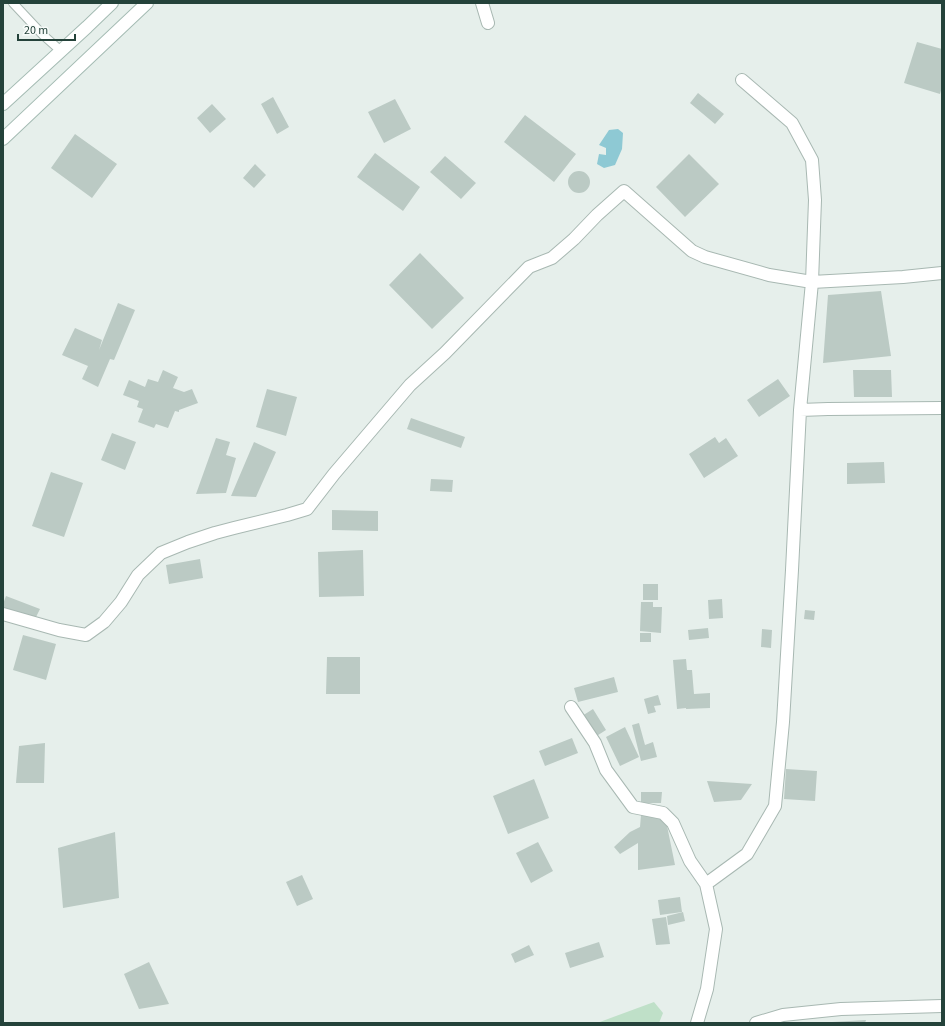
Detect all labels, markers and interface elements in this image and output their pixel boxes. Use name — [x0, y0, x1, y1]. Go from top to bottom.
scale bar — [18, 16, 75, 42]
text: 20 m — [24, 22, 48, 39]

